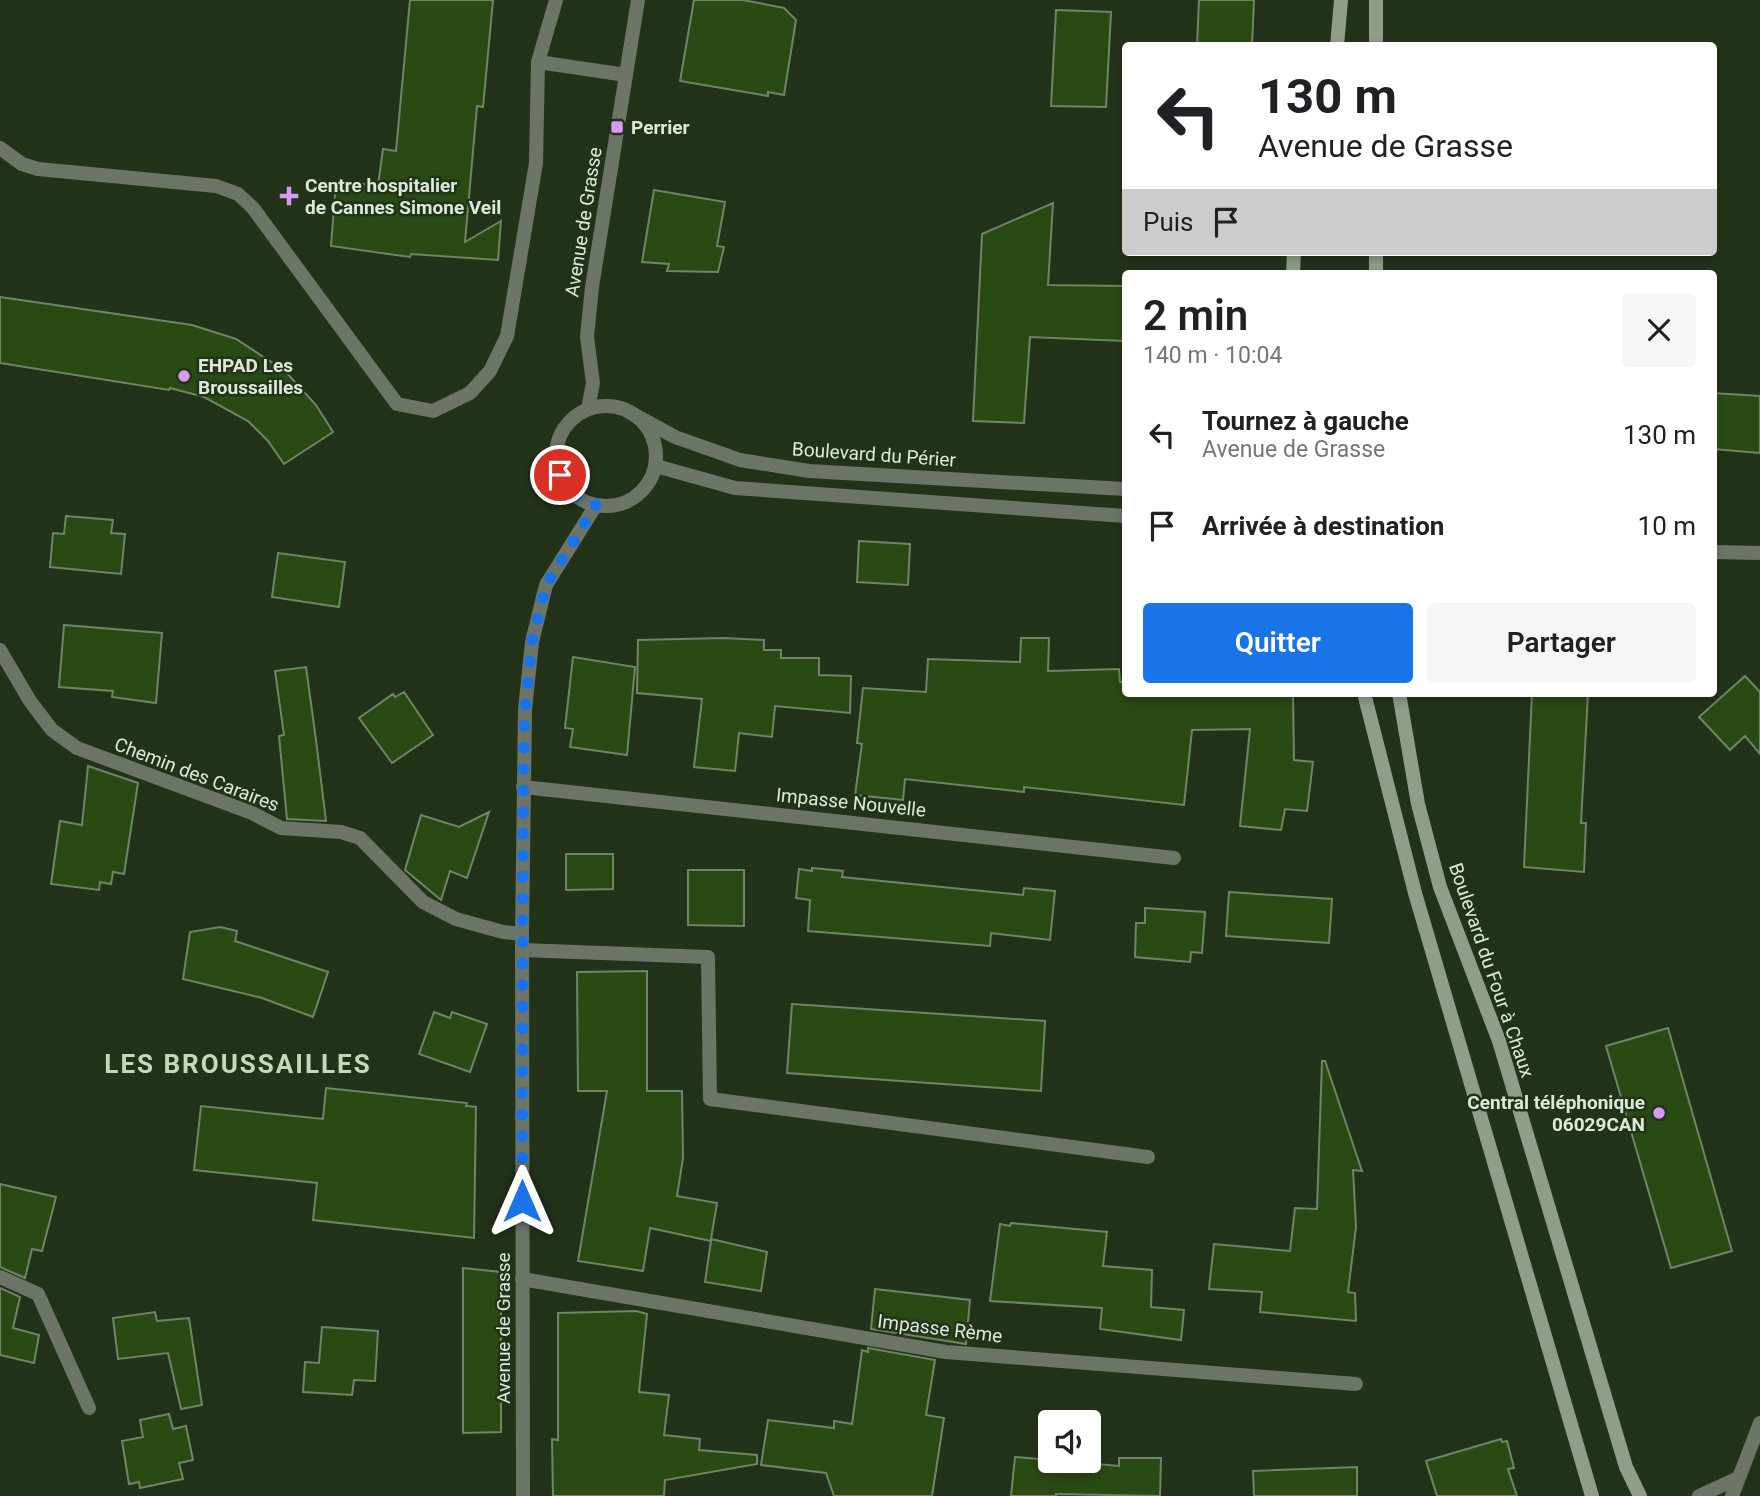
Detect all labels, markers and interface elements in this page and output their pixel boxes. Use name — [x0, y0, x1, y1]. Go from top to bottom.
text: 130 m — [1258, 68, 1397, 125]
icon: left — [1143, 70, 1234, 161]
place label: Perrier — [631, 116, 690, 139]
marker: Perrier — [609, 119, 625, 135]
text: Avenue de Grasse — [1258, 127, 1513, 165]
street label: Avenue de Grasse — [560, 146, 607, 299]
place label: Centre hospitalier de Cannes Simone Veil — [305, 174, 501, 219]
marker: Centre hospitalier de Cannes Simone Veil — [279, 186, 299, 206]
icon: arrive — [1207, 203, 1245, 241]
text: Puis — [1143, 207, 1193, 237]
text: 2 min — [1143, 291, 1248, 340]
button: close — [1622, 293, 1696, 367]
text: 140 m · 10:04 — [1143, 342, 1282, 369]
place label: EHPAD Les Broussailles — [198, 354, 303, 399]
marker: EHPAD Les Broussailles — [176, 368, 192, 384]
text: Tournez à gauche — [1202, 406, 1409, 436]
icon: left — [1143, 416, 1181, 454]
text: 130 m — [1623, 420, 1696, 450]
text: Avenue de Grasse — [1202, 436, 1385, 463]
street label: Boulevard du Périer — [791, 437, 957, 472]
pin — [530, 445, 590, 505]
icon: arrive — [541, 456, 579, 494]
icon: arrive — [1143, 507, 1181, 545]
text: Arrivée à destination — [1202, 511, 1444, 541]
text: 10 m — [1638, 511, 1696, 541]
button: Quitter — [1143, 603, 1413, 683]
button: Partager — [1427, 603, 1696, 683]
street label: Chemin des Caraires — [111, 732, 282, 816]
street label: Impasse Nouvelle — [775, 783, 927, 822]
street label: Boulevard du Four à Chaux — [1444, 860, 1539, 1081]
district label: LES BROUSSAILLES — [104, 1049, 372, 1079]
place label: Central téléphonique 06029CAN — [1467, 1091, 1645, 1136]
marker: Central téléphonique 06029CAN — [1651, 1105, 1667, 1121]
position arrow — [485, 1164, 559, 1238]
street label: Avenue de Grasse — [492, 1252, 515, 1404]
street label: Impasse Rème — [876, 1309, 1004, 1348]
map controls — [1038, 1410, 1101, 1473]
button: sound — [1038, 1410, 1101, 1473]

